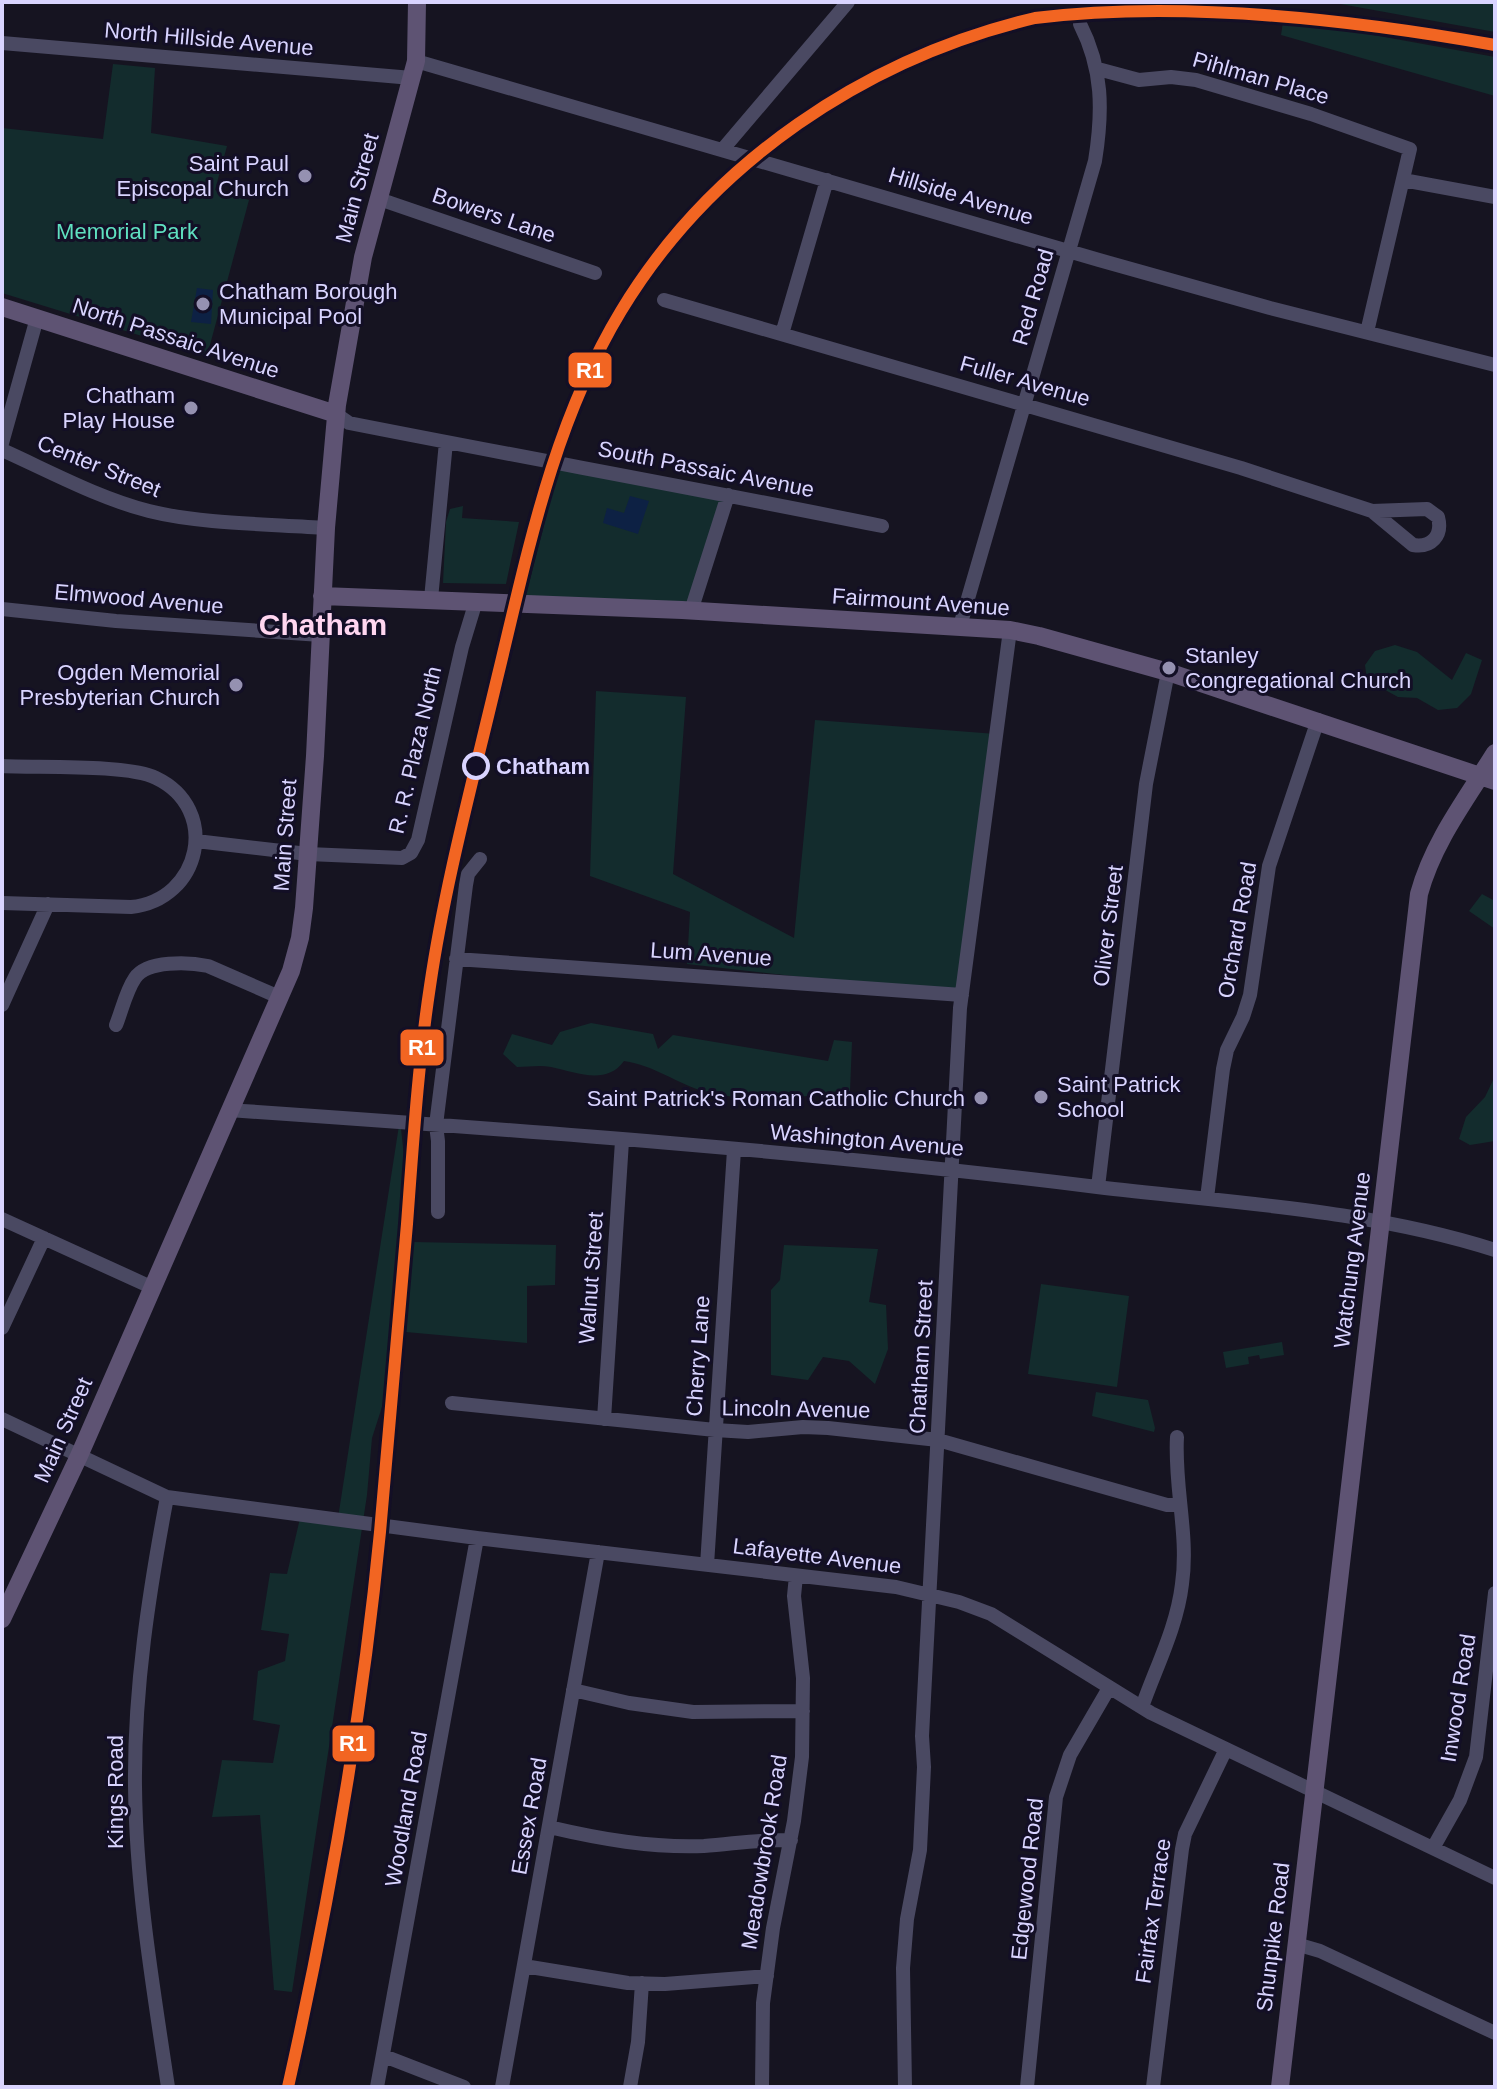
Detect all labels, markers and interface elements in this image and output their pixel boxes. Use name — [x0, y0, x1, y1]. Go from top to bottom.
street label: North Hillside Avenue — [103, 17, 315, 61]
street label: Pihlman Place — [1190, 47, 1332, 109]
street label: Main Street — [330, 130, 384, 246]
place label: Saint Paul Episcopal Church — [117, 151, 289, 201]
street label: Hillside Avenue — [886, 162, 1036, 230]
marker: Saint Paul Episcopal Church — [296, 167, 314, 185]
street label: Bowers Lane — [429, 182, 559, 248]
park label: Memorial Park — [56, 219, 199, 244]
street label: Red Road — [1007, 246, 1059, 348]
place label: Chatham Borough Municipal Pool — [219, 279, 398, 329]
street label: North Passaic Avenue — [69, 293, 283, 383]
marker: Chatham Borough Municipal Pool — [194, 295, 212, 313]
street label: Fuller Avenue — [957, 350, 1093, 412]
line badge: R1 — [567, 351, 613, 389]
text: R1 — [576, 358, 604, 383]
place label: Chatham Play House — [62, 383, 175, 433]
marker: Chatham Play House — [182, 399, 200, 417]
street label: Center Street — [34, 430, 164, 502]
street label: South Passaic Avenue — [596, 436, 816, 502]
street label: Elmwood Avenue — [53, 579, 225, 619]
street label: Fairmount Avenue — [831, 583, 1011, 621]
district label: Chatham — [259, 608, 387, 641]
place label: Stanley Congregational Church — [1185, 643, 1411, 693]
marker: Stanley Congregational Church — [1160, 659, 1178, 677]
place label: Ogden Memorial Presbyterian Church — [19, 660, 220, 710]
street label: R. R. Plaza North — [384, 664, 446, 836]
marker: Ogden Memorial Presbyterian Church — [227, 676, 245, 694]
marker: Chatham — [463, 753, 489, 779]
place label: Chatham — [496, 754, 590, 779]
street label: Main Street — [269, 778, 301, 892]
street label: Orchard Road — [1213, 860, 1261, 1000]
street label: Oliver Street — [1088, 864, 1128, 988]
street label: Lum Avenue — [649, 937, 773, 971]
line badge: R1 — [399, 1028, 445, 1067]
text: R1 — [408, 1035, 436, 1060]
place label: Saint Patrick School — [1057, 1072, 1181, 1122]
place label: Saint Patrick's Roman Catholic Church — [587, 1086, 965, 1111]
marker: Saint Patrick School — [1032, 1088, 1050, 1106]
marker: Saint Patrick's Roman Catholic Church — [972, 1089, 990, 1107]
street label: Washington Avenue — [769, 1119, 965, 1161]
street label: Watchung Avenue — [1329, 1170, 1375, 1350]
street label: Walnut Street — [574, 1211, 608, 1345]
street label: Chatham Street — [904, 1279, 938, 1435]
street label: Cherry Lane — [681, 1295, 715, 1417]
street label: Main Street — [29, 1374, 97, 1486]
street label: Lincoln Avenue — [721, 1395, 871, 1423]
street label: Lafayette Avenue — [731, 1533, 903, 1579]
street label: Inwood Road — [1436, 1632, 1480, 1764]
line badge: R1 — [331, 1724, 376, 1763]
street label: Woodland Road — [380, 1729, 432, 1889]
text: R1 — [339, 1731, 367, 1756]
street label: Kings Road — [103, 1735, 128, 1849]
street label: Meadowbrook Road — [736, 1753, 792, 1951]
street label: Essex Road — [506, 1755, 552, 1877]
street label: Edgewood Road — [1006, 1797, 1048, 1961]
street label: Fairfax Terrace — [1130, 1837, 1176, 1985]
street label: Shunpike Road — [1251, 1861, 1295, 2013]

